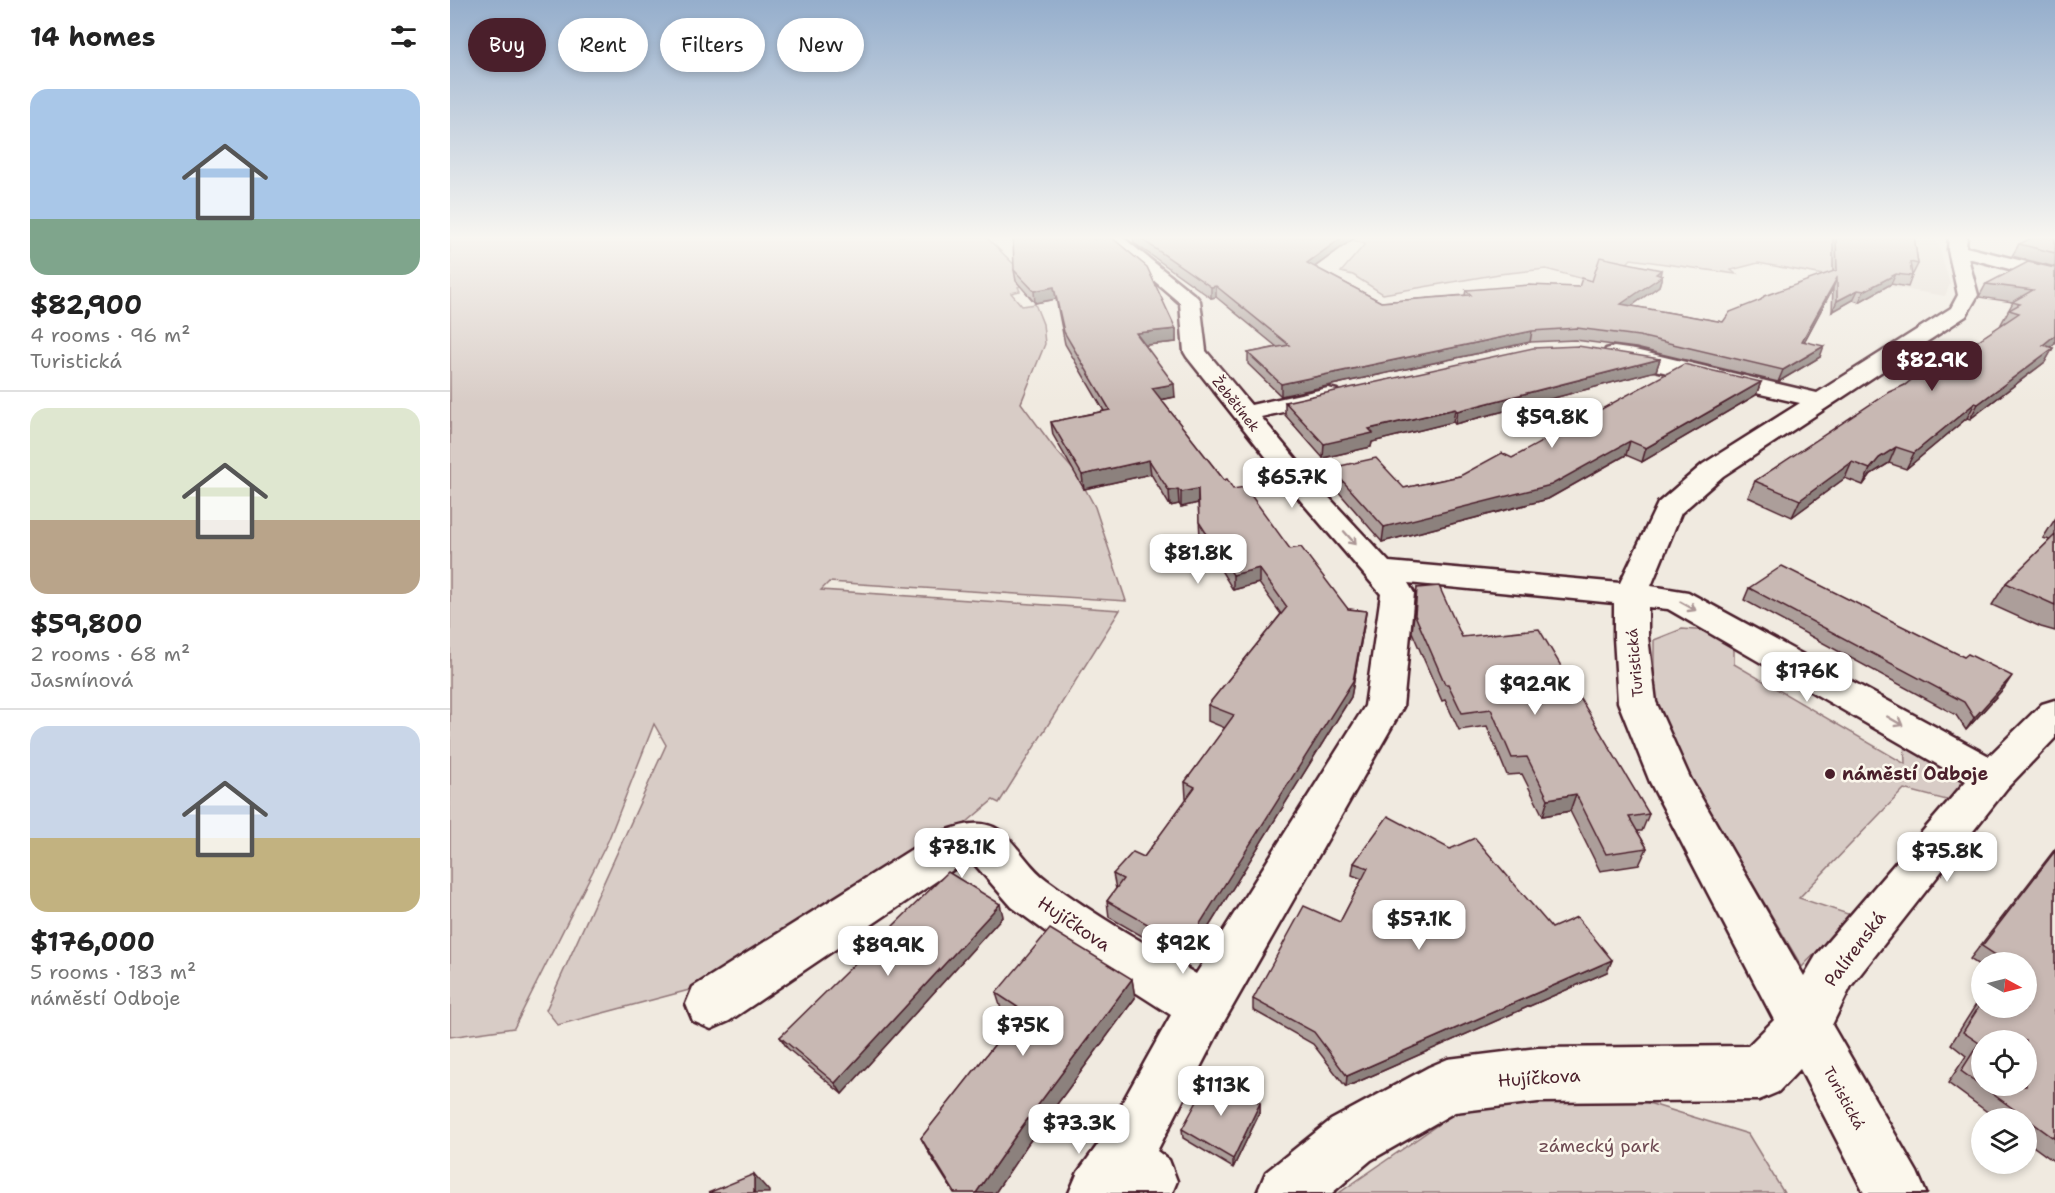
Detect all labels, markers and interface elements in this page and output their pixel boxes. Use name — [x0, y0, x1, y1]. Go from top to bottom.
chip: Buy — [468, 18, 546, 72]
chip: Rent — [558, 18, 648, 72]
chip: Filters — [660, 18, 765, 72]
chip: New — [777, 18, 864, 72]
text: 14 homes — [30, 19, 156, 54]
icon: filters — [387, 20, 420, 53]
icon: home — [171, 128, 279, 236]
text: $82,900 — [30, 287, 142, 322]
text: 4 rooms · 96 m² — [30, 322, 191, 348]
pin: $82.9K — [1883, 341, 1981, 392]
text: $82.9K — [1896, 347, 1968, 373]
text: Turistická — [30, 348, 122, 374]
street label: Žebětínek — [1208, 373, 1264, 435]
pin: $59.8K — [1503, 398, 1601, 449]
text: $59.8K — [1516, 404, 1588, 430]
icon: home — [171, 447, 279, 555]
pin: $65.7K — [1243, 458, 1341, 509]
text: $65.7K — [1257, 464, 1327, 490]
one-way arrow — [1343, 530, 1357, 545]
pin: $81.8K — [1149, 534, 1247, 585]
text: $81.8K — [1164, 540, 1232, 566]
one-way arrow — [1678, 601, 1696, 612]
text: $59,800 — [30, 606, 142, 641]
street label: Turistická — [1622, 627, 1648, 698]
text: 2 rooms · 68 m² — [30, 641, 190, 667]
pin: $176K — [1765, 652, 1849, 703]
text: $176K — [1775, 658, 1839, 684]
pin: $92.9K — [1486, 665, 1584, 716]
text: Jasmínová — [30, 667, 133, 693]
text: $92.9K — [1499, 671, 1571, 697]
one-way arrow — [1885, 716, 1903, 727]
place label: náměstí Odboje — [1842, 762, 1988, 786]
icon: home — [171, 765, 279, 873]
marker: náměstí Odboje — [1823, 767, 1837, 781]
pin: $78.1K — [913, 828, 1011, 879]
pin: $75.8K — [1898, 832, 1996, 883]
text: $78.1K — [928, 834, 996, 860]
text: $75.8K — [1911, 838, 1983, 864]
street label: Hujíčkova — [1033, 891, 1115, 957]
pin: $57.1K — [1370, 900, 1468, 951]
text: $57.1K — [1387, 906, 1451, 932]
street label: Palírenská — [1819, 906, 1891, 992]
text: $176,000 — [30, 924, 155, 959]
pin: $92K — [1147, 924, 1219, 975]
pin: $89.9K — [839, 926, 937, 977]
text: $92K — [1156, 930, 1210, 956]
text: $89.9K — [852, 932, 924, 958]
north arrow — [1971, 952, 2037, 1018]
map controls — [1971, 952, 2037, 1174]
text: 5 rooms · 183 m² — [30, 959, 196, 985]
text: náměstí Odboje — [30, 985, 181, 1011]
pin: $75K — [987, 1006, 1059, 1057]
text: $75K — [996, 1012, 1050, 1038]
button: locate — [1971, 1030, 2037, 1096]
street label: Hujíčkova — [1497, 1063, 1581, 1093]
street label: Turistická — [1819, 1063, 1870, 1134]
pin: $113K — [1179, 1066, 1263, 1117]
text: $113K — [1192, 1072, 1250, 1098]
pin: $73.3K — [1030, 1104, 1128, 1155]
button: layers — [1971, 1108, 2037, 1174]
text: $73.3K — [1042, 1110, 1116, 1136]
park label: zámecký park — [1538, 1134, 1660, 1158]

